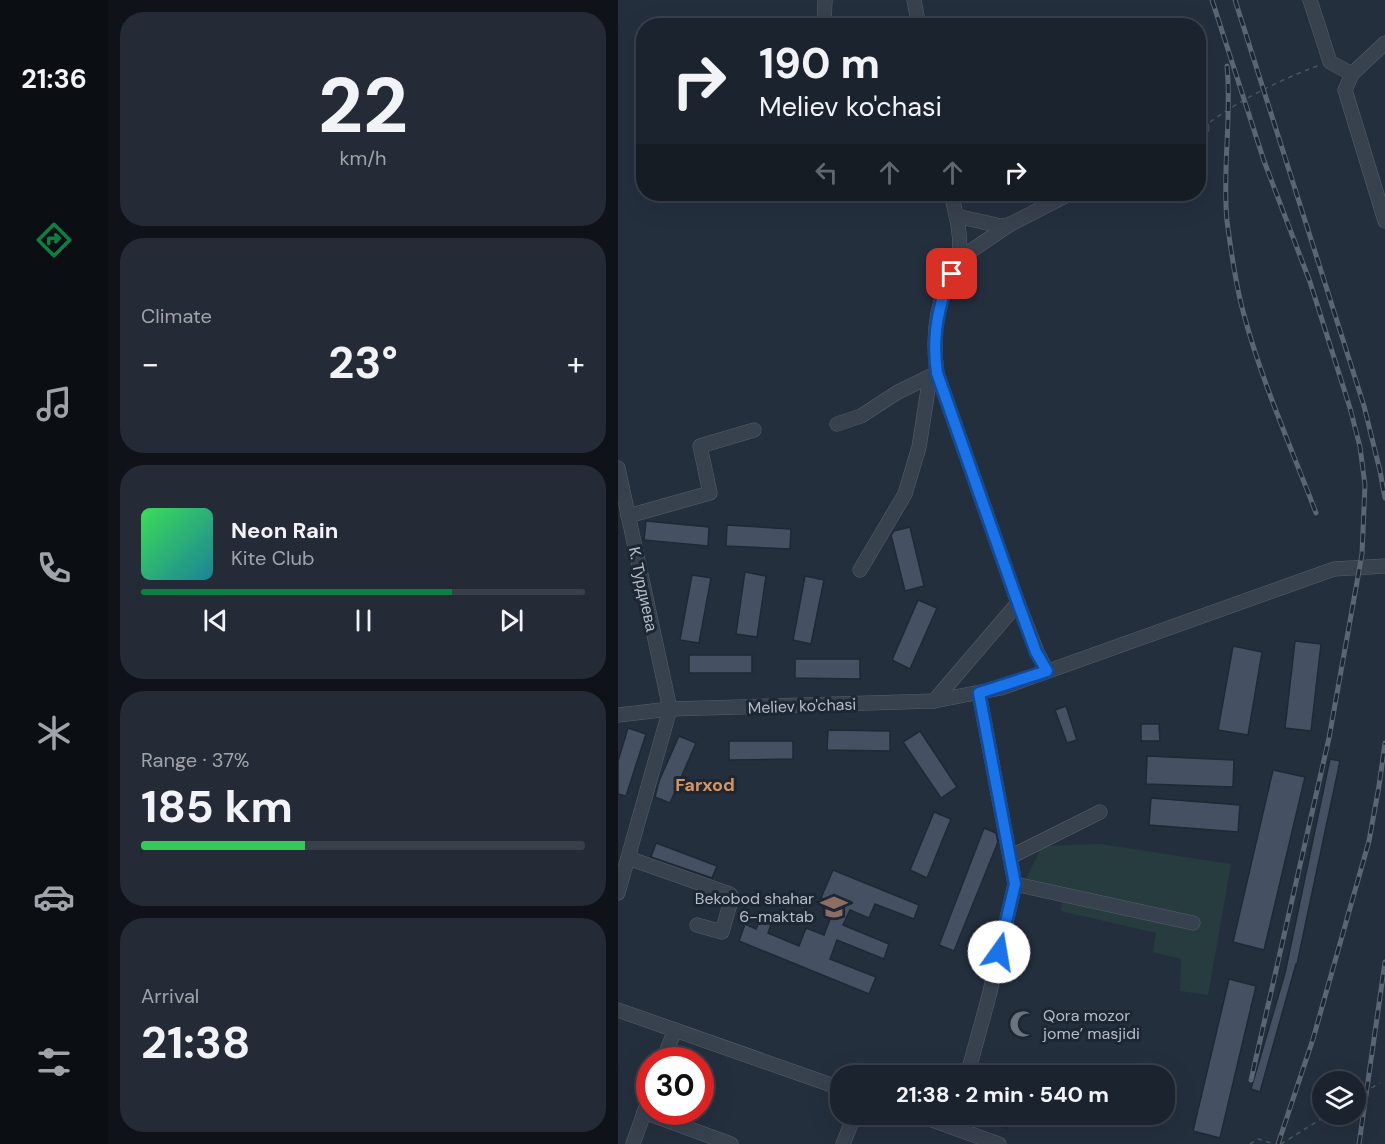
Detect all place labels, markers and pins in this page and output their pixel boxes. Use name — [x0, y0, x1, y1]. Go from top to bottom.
pin — [926, 248, 977, 299]
place label: Bekobod shahar 6-maktab — [695, 888, 814, 927]
school or university icon: Bekobod shahar 6-maktab — [819, 892, 849, 922]
place label: Qora mozor jome’ masjidi — [1042, 1005, 1140, 1044]
mosque icon: Qora mozor jome’ masjidi — [1008, 1009, 1038, 1039]

